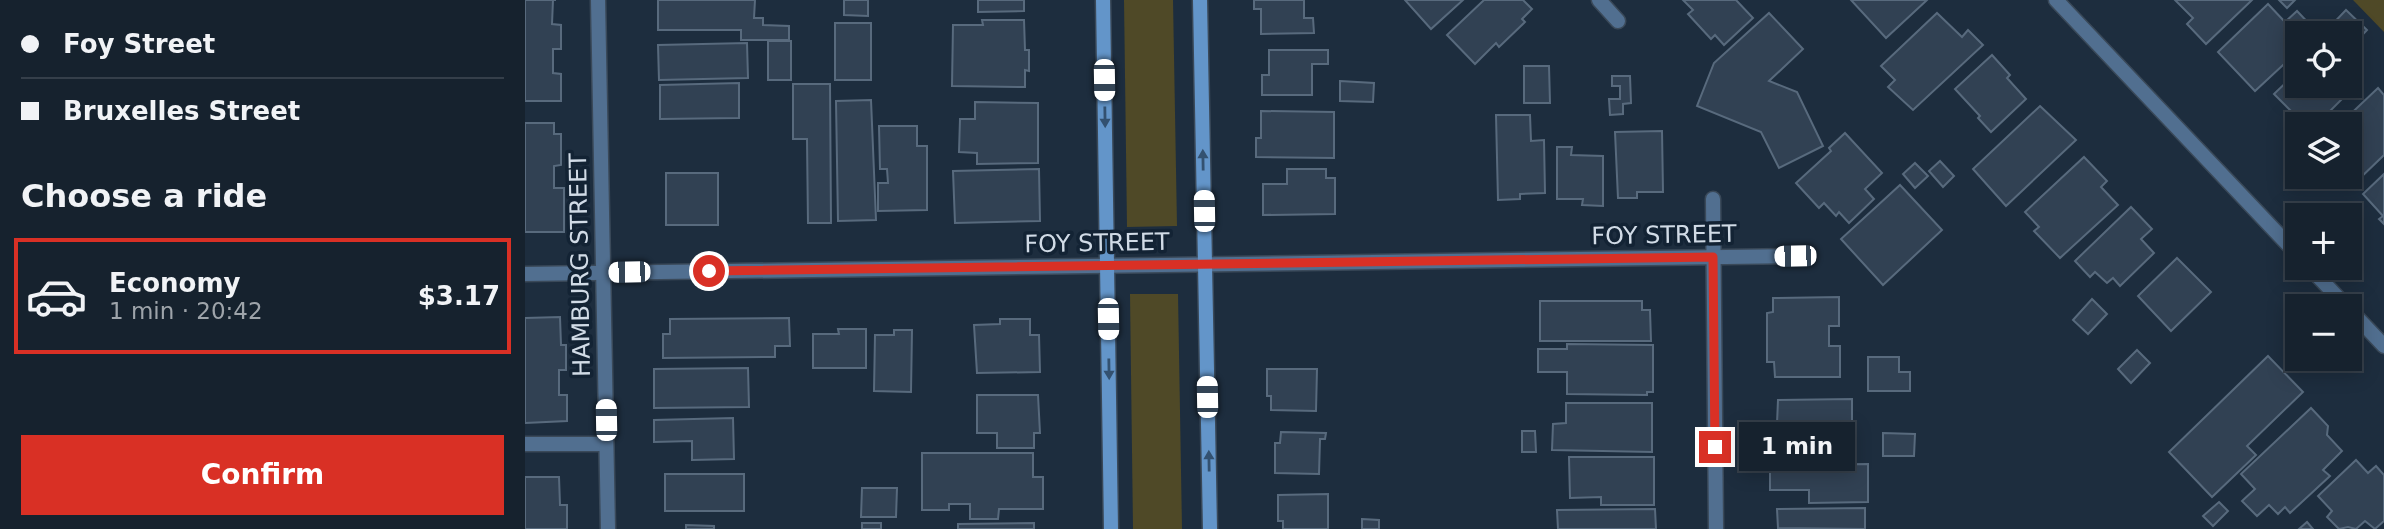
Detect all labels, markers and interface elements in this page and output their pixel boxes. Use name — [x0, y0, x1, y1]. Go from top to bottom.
map controls — [2285, 21, 2362, 371]
button: locate — [2285, 21, 2362, 98]
text: Foy Street — [63, 29, 215, 59]
car — [1094, 59, 1115, 101]
text: Bruxelles Street — [63, 96, 300, 126]
one-way arrow — [1099, 106, 1110, 128]
button: layers — [2285, 112, 2362, 189]
one-way arrow — [1197, 149, 1209, 171]
street label: HAMBURG STREET — [564, 153, 596, 377]
text: Choose a ride — [21, 177, 267, 215]
car — [1194, 190, 1215, 232]
button: + — [2285, 203, 2362, 280]
street label: FOY STREET — [1591, 220, 1737, 250]
street label: FOY STREET — [1024, 228, 1170, 258]
car — [1774, 245, 1817, 267]
route start — [693, 255, 725, 287]
car — [608, 261, 651, 283]
icon: car — [25, 265, 88, 328]
text: Economy — [109, 268, 240, 298]
text: $3.17 — [418, 281, 500, 311]
button: − — [2285, 294, 2362, 371]
text: 1 min · 20:42 — [109, 298, 263, 324]
car — [1098, 298, 1119, 340]
one-way arrow — [1103, 358, 1115, 380]
car — [1197, 376, 1218, 418]
car — [596, 399, 617, 441]
callout: 1 min — [1739, 422, 1855, 472]
route end — [1699, 431, 1731, 463]
text: 1 min — [1761, 433, 1833, 459]
button: Confirm — [21, 435, 504, 515]
one-way arrow — [1203, 450, 1214, 472]

